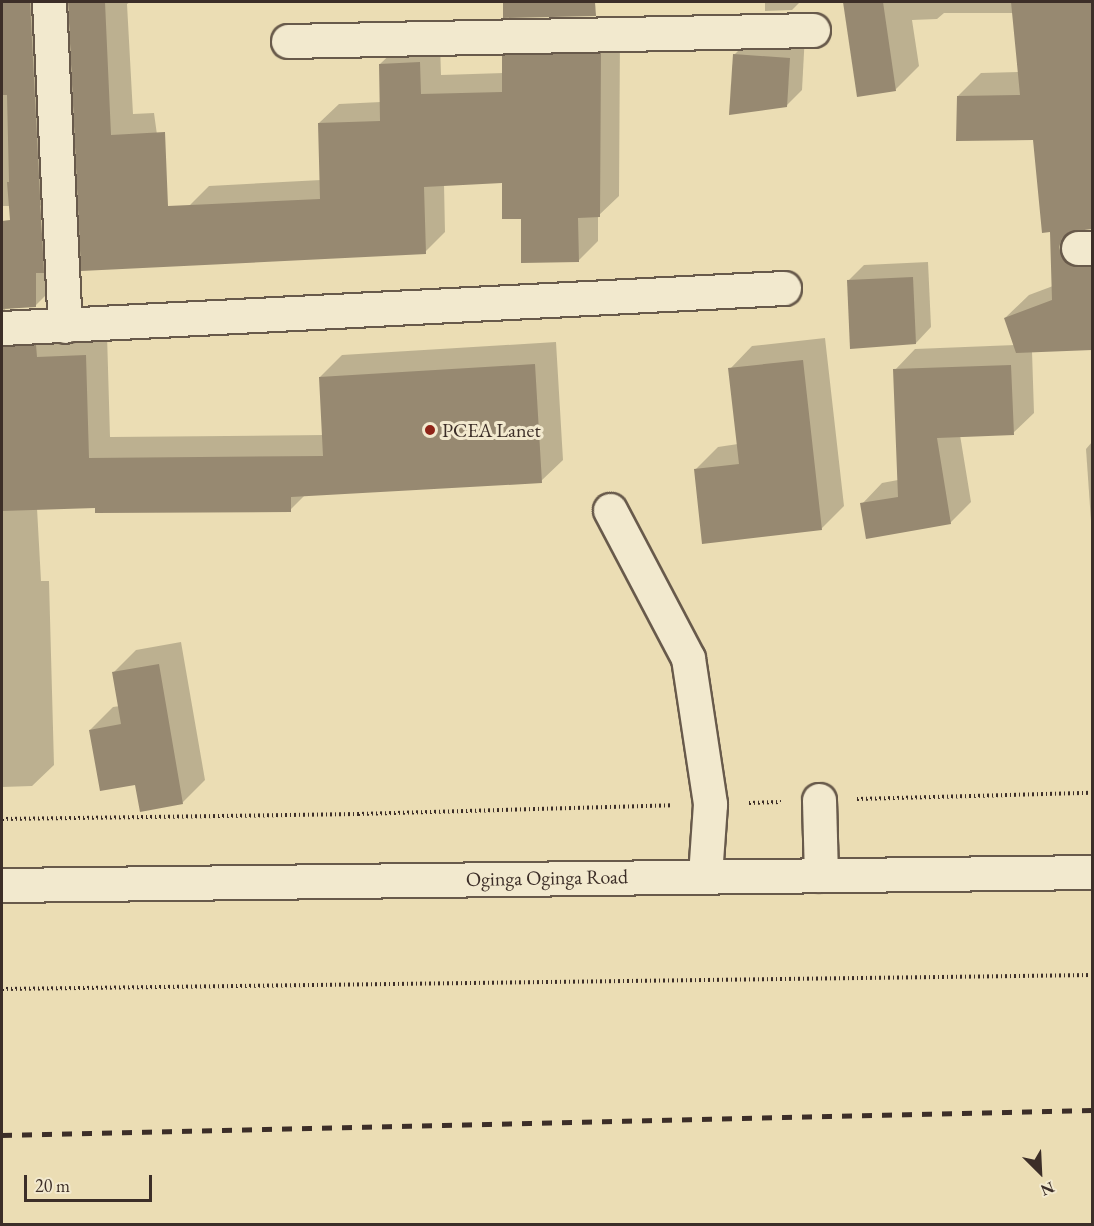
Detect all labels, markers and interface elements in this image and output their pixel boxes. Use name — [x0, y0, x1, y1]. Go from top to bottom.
place label: PCEA Lanet — [442, 418, 541, 442]
marker: PCEA Lanet — [423, 423, 437, 437]
street label: Oginga Oginga Road — [466, 865, 628, 891]
north arrow — [1010, 1142, 1070, 1202]
scale bar — [27, 1163, 154, 1201]
text: 20 m — [35, 1174, 70, 1197]
text: N — [1037, 1177, 1058, 1201]

